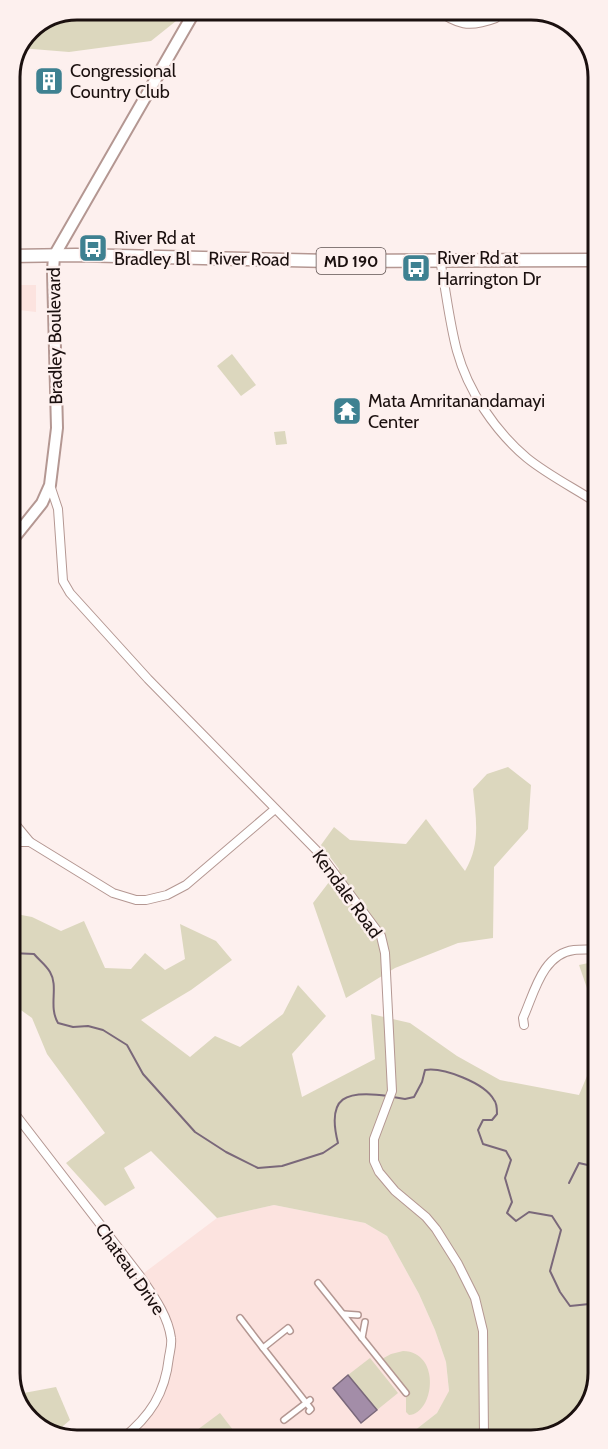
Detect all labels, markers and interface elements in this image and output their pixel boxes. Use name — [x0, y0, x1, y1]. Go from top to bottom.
place label: Congressional Country Club — [70, 60, 177, 103]
building icon: Congressional Country Club — [33, 65, 65, 97]
place label: River Rd at Bradley Bl — [114, 227, 195, 270]
bus stop icon: River Rd at Bradley Bl — [77, 232, 109, 264]
street label: River Road — [208, 247, 290, 271]
place label: River Rd at Harrington Dr — [437, 247, 541, 290]
road number: MD 190 — [316, 248, 386, 274]
bus stop icon: River Rd at Harrington Dr — [400, 252, 432, 284]
street label: Bradley Boulevard — [43, 267, 67, 405]
place label: Mata Amritanandamayi Center — [368, 390, 545, 433]
temple icon: Mata Amritanandamayi Center — [331, 395, 363, 427]
street label: Kendale Road — [308, 845, 386, 943]
street label: Chateau Drive — [90, 1219, 170, 1319]

